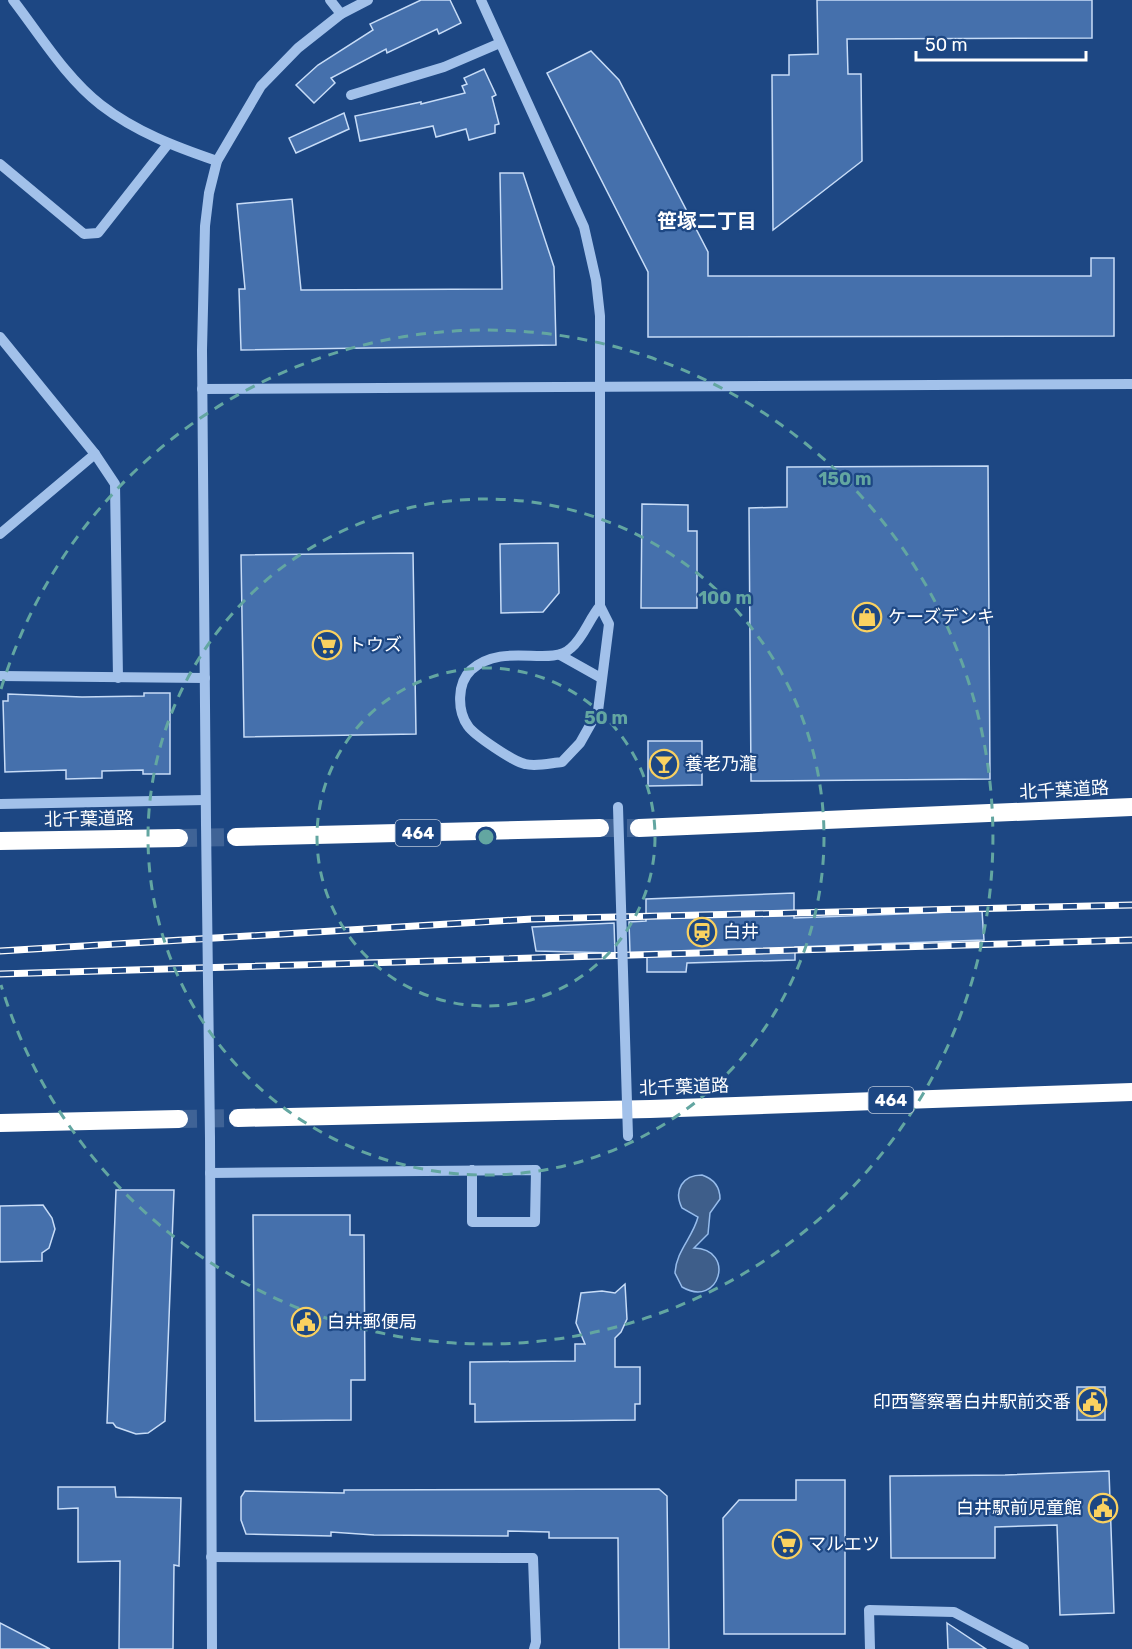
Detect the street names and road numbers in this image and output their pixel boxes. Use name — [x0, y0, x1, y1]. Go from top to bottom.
street label: 北千葉道路 — [1018, 777, 1110, 803]
street label: 北千葉道路 — [44, 807, 134, 831]
road number: 464 — [396, 820, 440, 846]
street label: 北千葉道路 — [639, 1074, 729, 1100]
road number: 464 — [868, 1087, 914, 1113]

